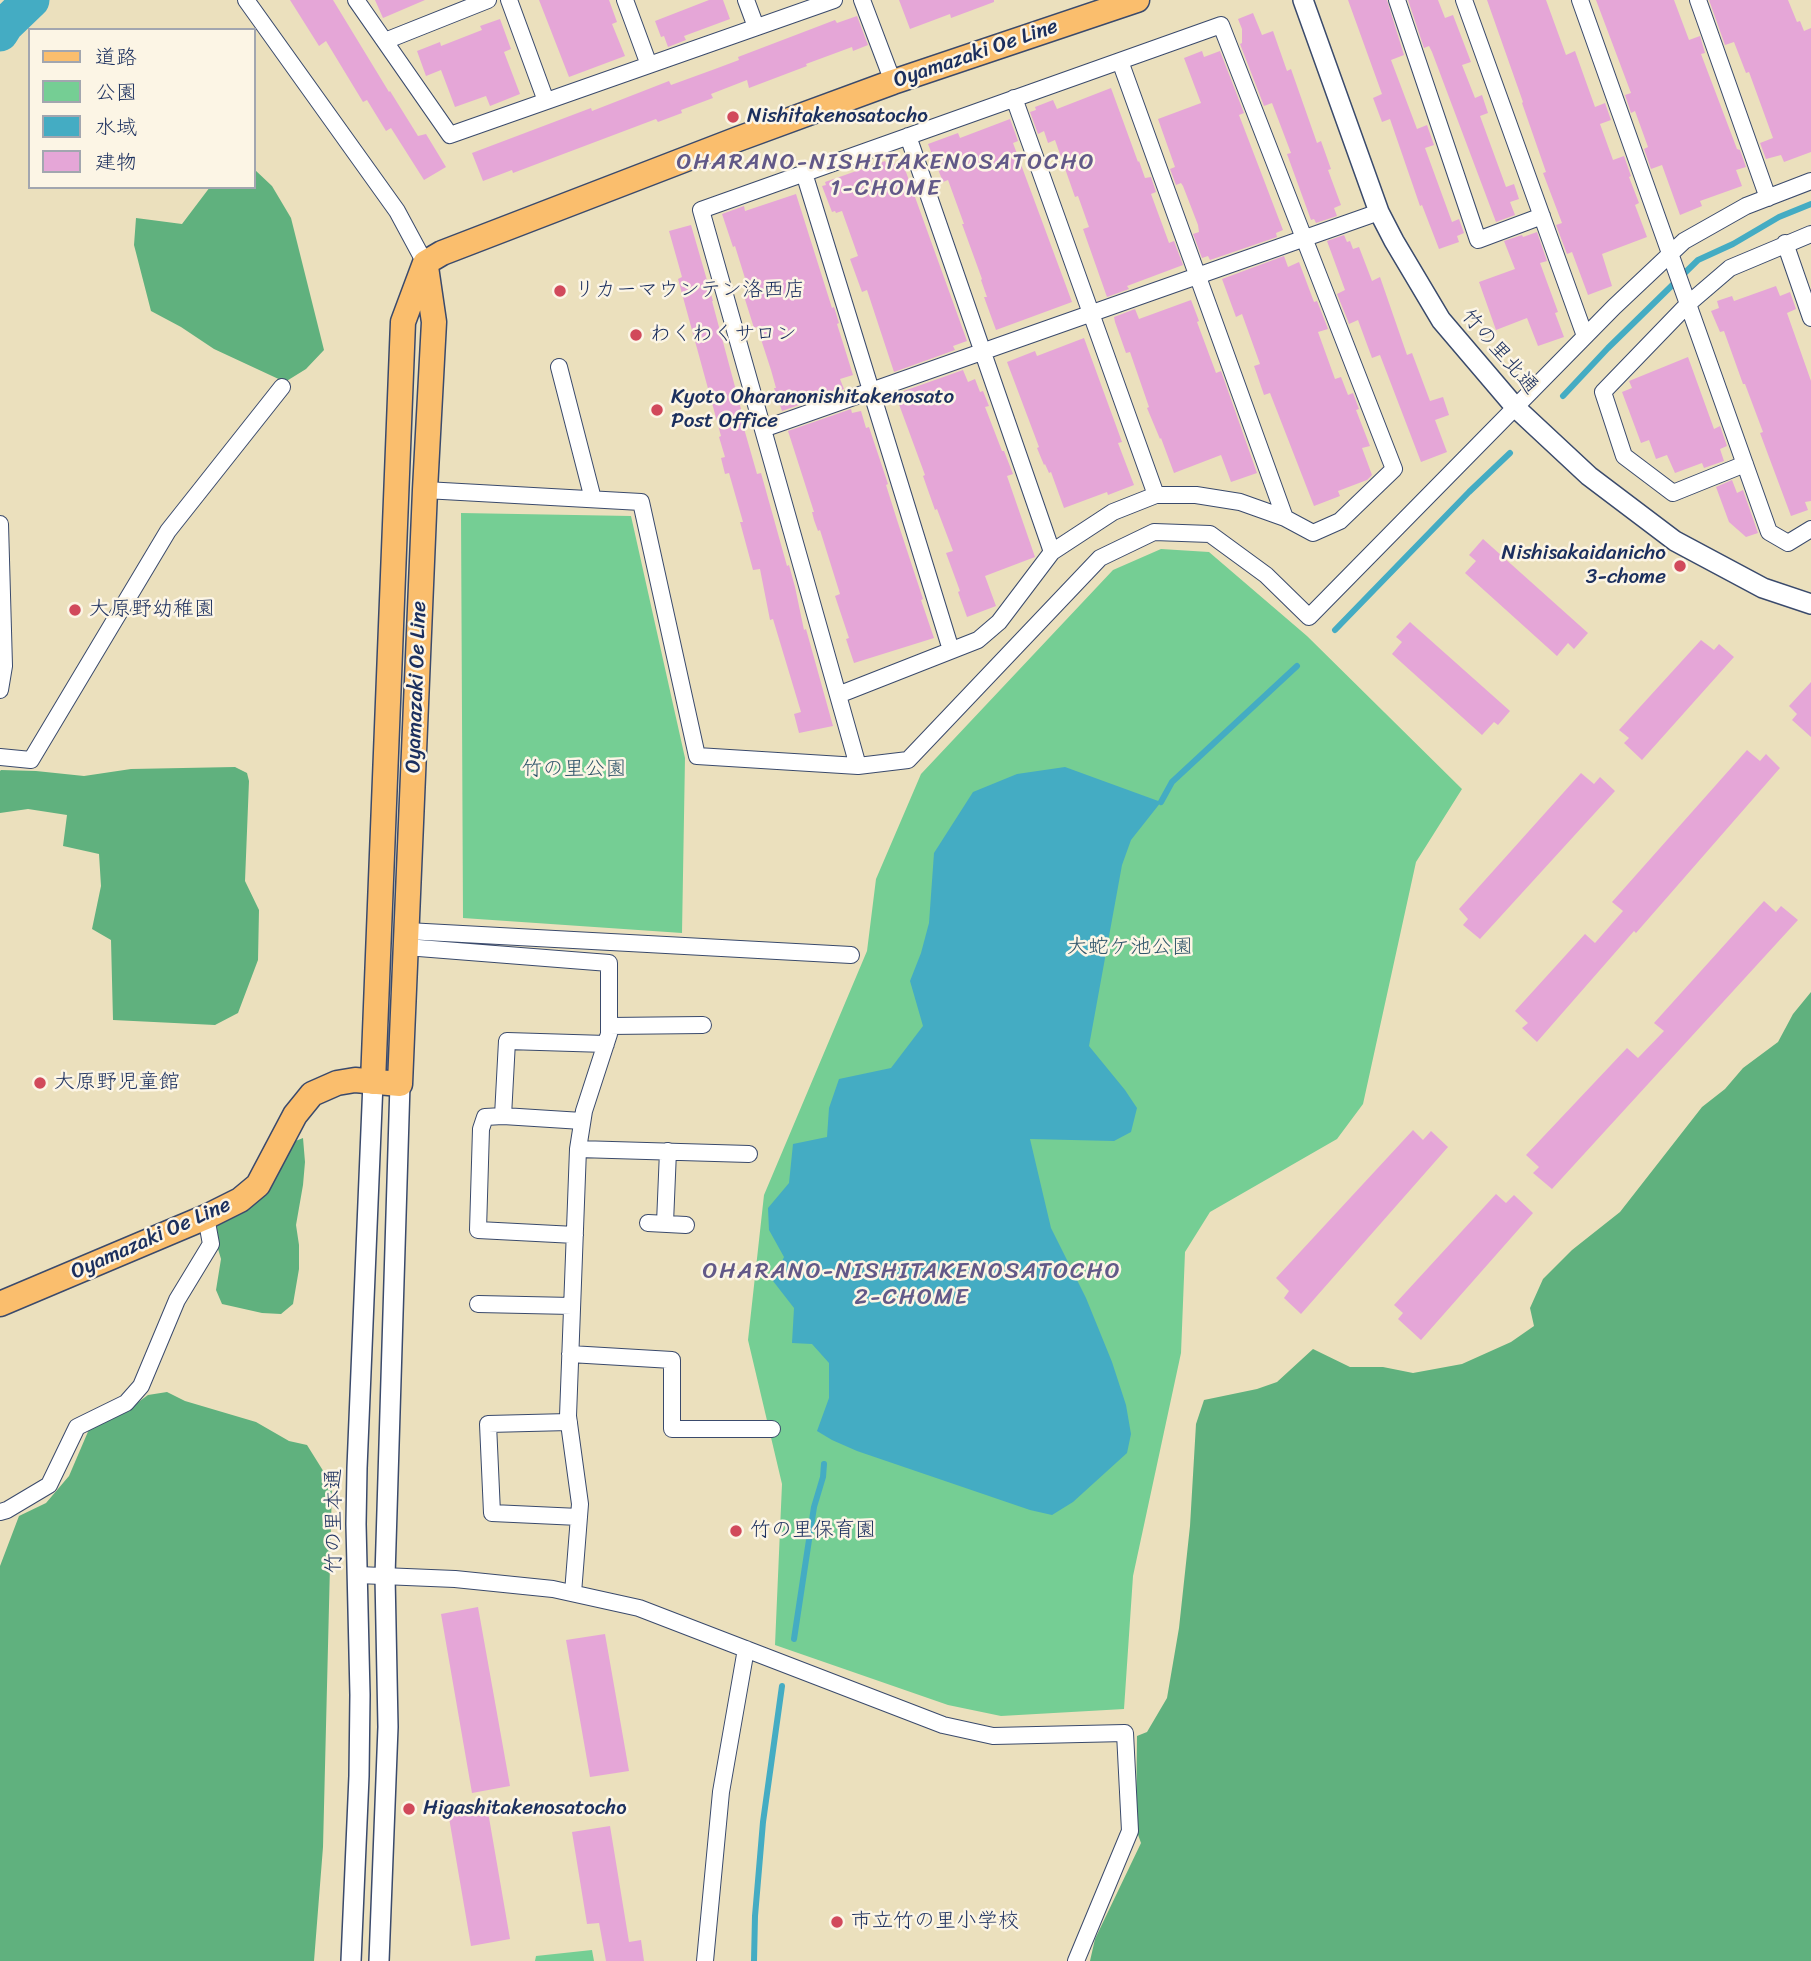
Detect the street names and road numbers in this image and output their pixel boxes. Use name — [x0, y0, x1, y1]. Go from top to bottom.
street label: Oyamazaki Oe Line — [891, 14, 1061, 94]
street label: 竹の里北通 — [1455, 304, 1543, 400]
street label: Oyamazaki Oe Line — [401, 601, 433, 773]
street label: Oyamazaki Oe Line — [67, 1192, 235, 1286]
street label: 竹の里本通 — [322, 1469, 348, 1573]

